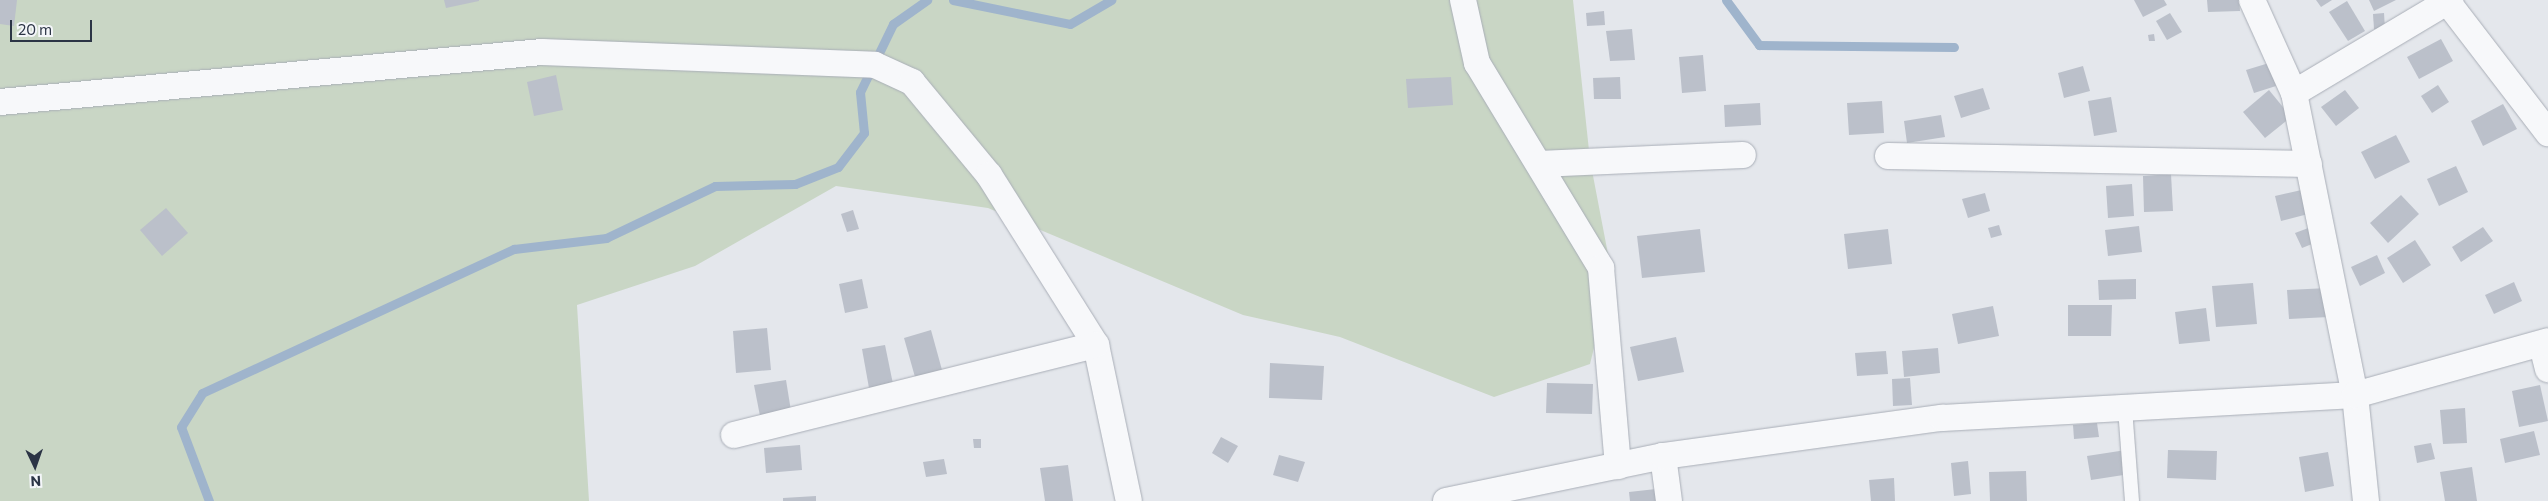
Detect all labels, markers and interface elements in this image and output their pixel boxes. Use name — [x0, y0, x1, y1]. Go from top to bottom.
scale bar — [12, 10, 95, 42]
text: 20 m — [18, 20, 52, 38]
north arrow — [10, 441, 60, 491]
text: N — [30, 473, 41, 490]

